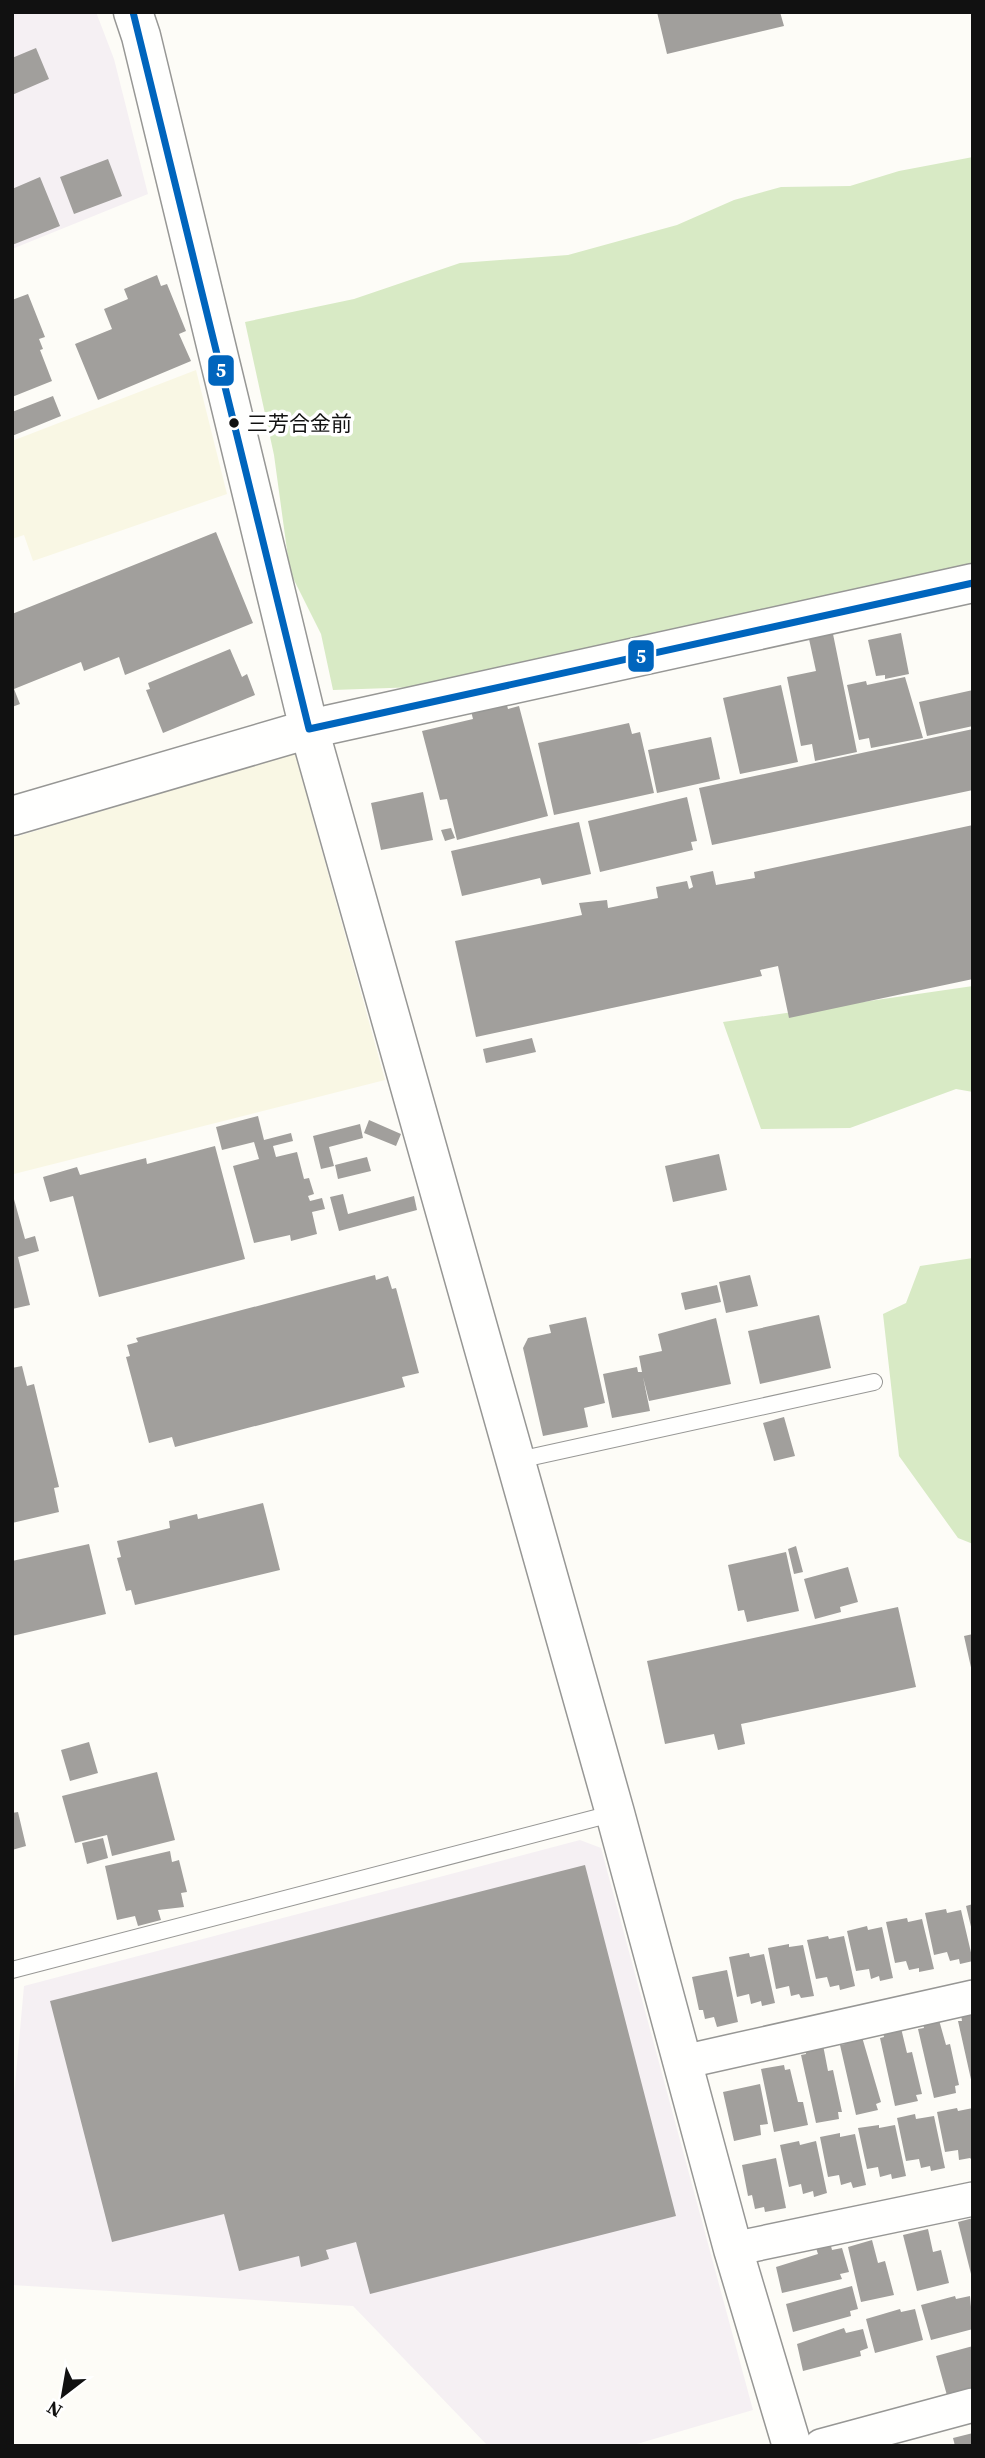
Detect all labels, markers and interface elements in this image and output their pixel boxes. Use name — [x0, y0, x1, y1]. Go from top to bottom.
line badge: 5 — [207, 354, 235, 387]
text: 5 — [216, 357, 226, 383]
place label: 三芳合金前 — [247, 409, 352, 438]
marker: 三芳合金前 — [227, 416, 241, 430]
line badge: 5 — [627, 639, 655, 673]
text: 5 — [636, 643, 646, 669]
north arrow — [28, 2360, 98, 2430]
text: N — [41, 2395, 67, 2424]

